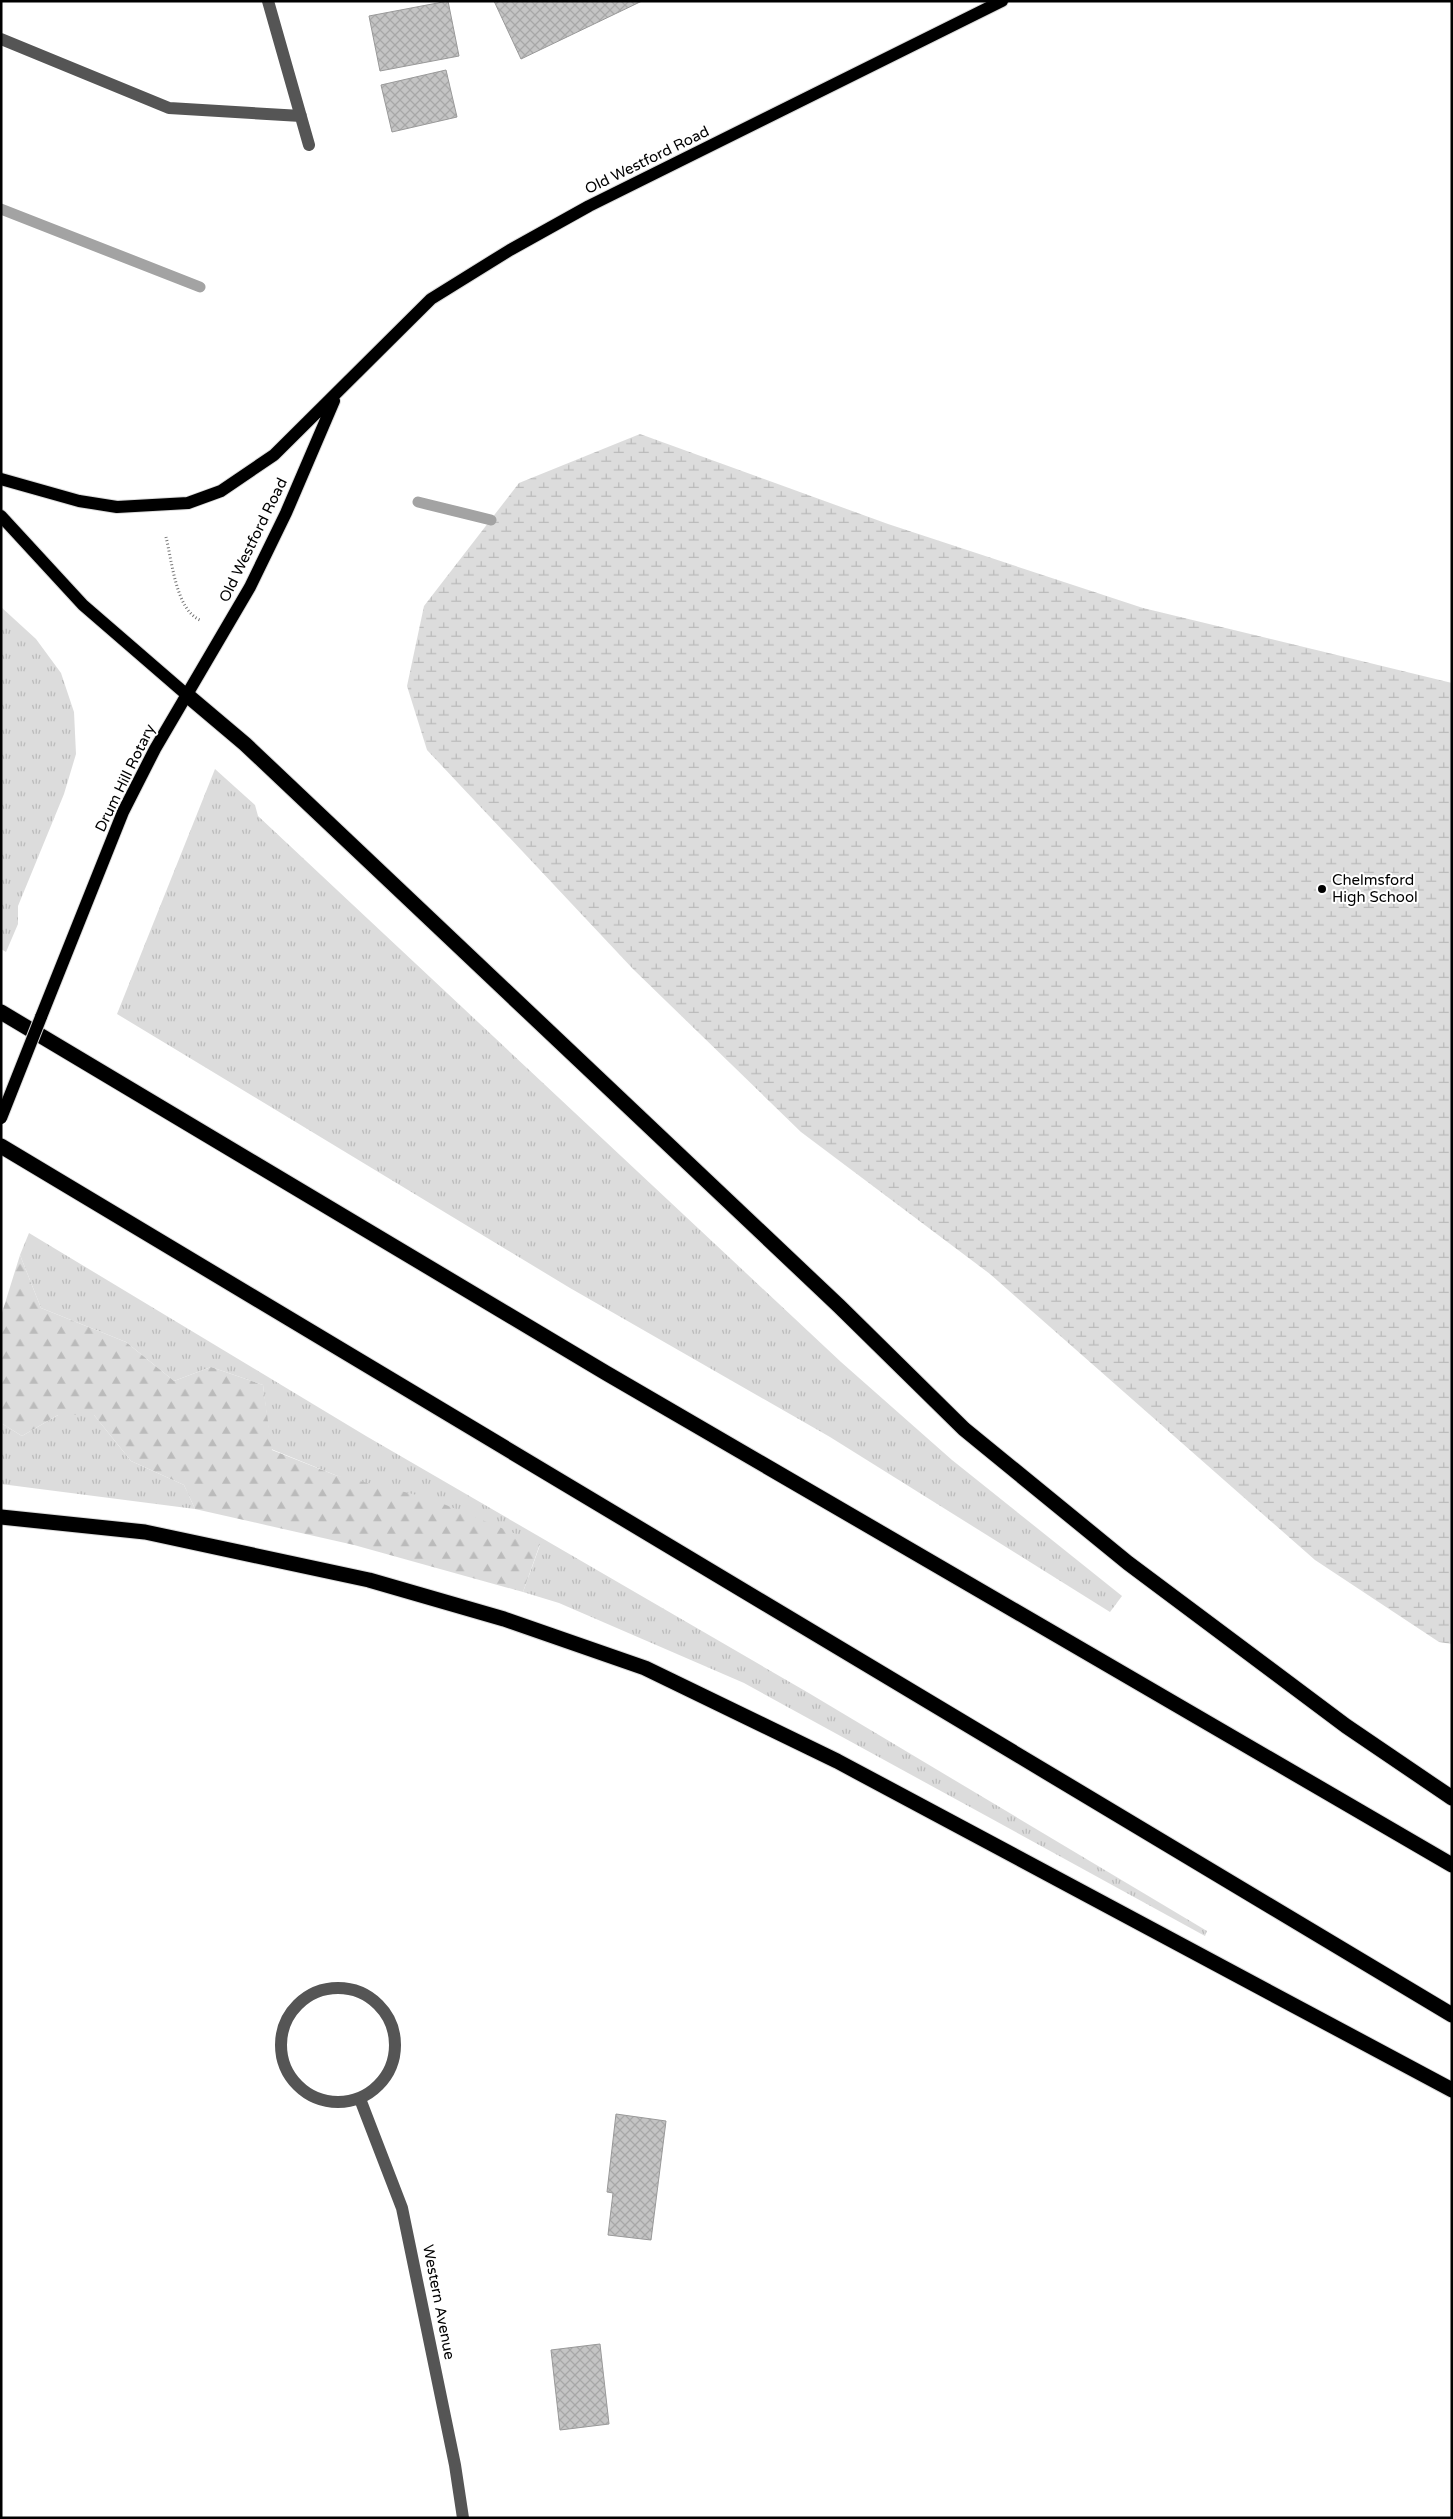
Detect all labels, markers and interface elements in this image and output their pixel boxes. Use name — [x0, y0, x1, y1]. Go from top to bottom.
street label: Old Westford Road — [582, 122, 712, 198]
street label: Old Westford Road — [215, 475, 291, 605]
street label: Drum Hill Rotary — [91, 721, 159, 835]
place label: Chelmsford High School — [1332, 871, 1418, 906]
marker: Chelmsford High School — [1316, 883, 1328, 895]
street label: Western Avenue — [419, 2243, 459, 2361]

